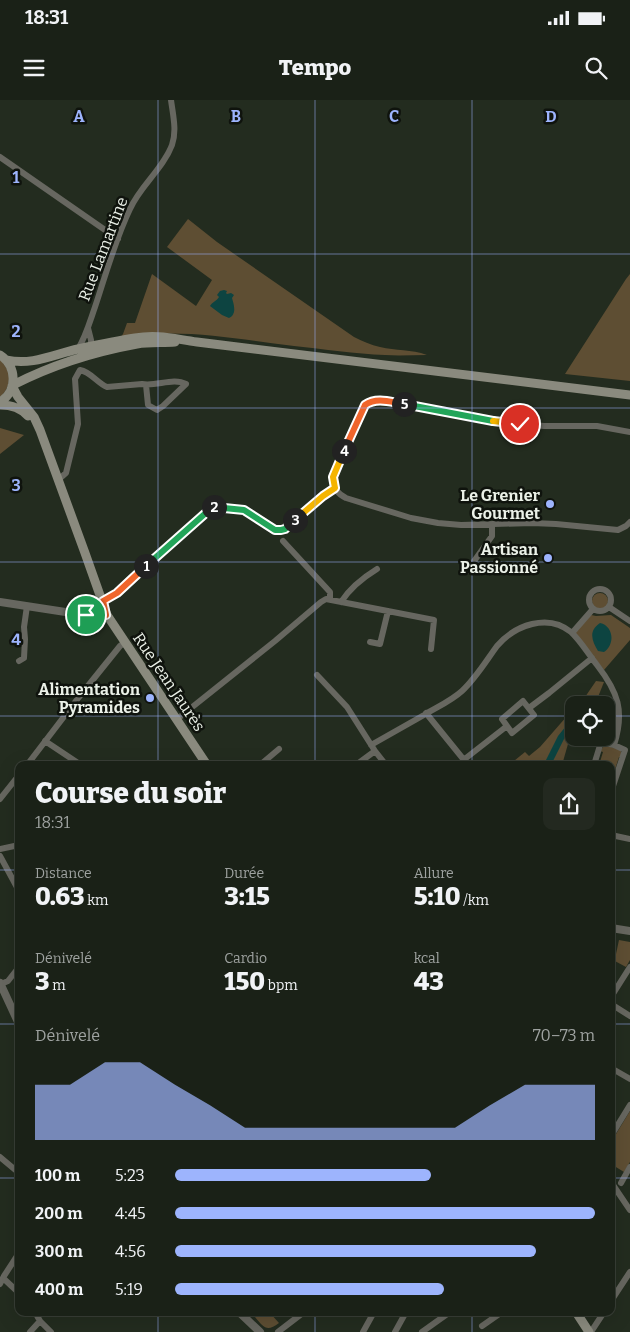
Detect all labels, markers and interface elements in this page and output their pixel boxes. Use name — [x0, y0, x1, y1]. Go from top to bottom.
text: 18:31 — [25, 6, 68, 29]
icon: menu — [20, 54, 48, 82]
text: Tempo — [279, 54, 351, 81]
icon: search — [582, 54, 610, 82]
text: A — [73, 107, 85, 126]
text: B — [231, 107, 241, 126]
text: C — [389, 107, 399, 126]
text: D — [545, 107, 557, 126]
text: 1 — [13, 168, 20, 187]
street label: Rue Lamartine — [74, 194, 132, 304]
text: 2 — [11, 322, 21, 341]
pin: 5 — [392, 392, 416, 416]
text: 5 — [401, 396, 408, 413]
pin — [499, 403, 541, 445]
icon: check — [506, 410, 534, 438]
pin: 4 — [332, 438, 356, 464]
text: 4 — [340, 443, 349, 460]
text: 3 — [11, 476, 21, 495]
place label: Le Grenier Gourmet — [460, 486, 541, 523]
pin: 2 — [202, 494, 226, 520]
marker: Le Grenier Gourmet — [544, 498, 556, 510]
text: 2 — [211, 499, 218, 516]
pin: 3 — [282, 508, 308, 532]
text: 3 — [291, 512, 300, 529]
place label: Artisan Passionné — [460, 540, 539, 577]
marker: Artisan Passionné — [542, 552, 554, 564]
pin: 1 — [134, 554, 158, 578]
text: 1 — [143, 558, 150, 575]
pin — [65, 594, 107, 636]
icon: arrive — [72, 601, 100, 629]
street label: Rue Jean Jaurès — [129, 629, 209, 735]
text: 4 — [11, 630, 21, 649]
place label: Alimentation Pyramides — [38, 680, 141, 717]
marker: Alimentation Pyramides — [144, 692, 156, 704]
map controls — [565, 696, 615, 746]
button: locate — [565, 696, 615, 746]
text: Course du soir — [35, 777, 226, 810]
button: share — [543, 778, 595, 830]
text: 18:31 — [35, 813, 70, 832]
text: Distance — [35, 865, 92, 882]
text: Durée — [224, 865, 264, 882]
text: Allure — [414, 865, 454, 882]
text: 0.63 — [35, 882, 84, 912]
text: 3:15 — [224, 882, 270, 912]
text: 5:10 — [414, 882, 460, 912]
text: km — [84, 892, 108, 909]
text: /km — [460, 892, 489, 909]
text: Dénivelé — [35, 950, 92, 967]
text: Cardio — [224, 950, 267, 967]
text: kcal — [414, 950, 440, 967]
text: 3 — [35, 967, 49, 997]
text: 150 — [224, 967, 265, 997]
text: 43 — [414, 967, 444, 997]
text: m — [49, 977, 66, 994]
text: bpm — [265, 977, 298, 994]
text: Dénivelé — [35, 1026, 100, 1045]
text: 70–73 m — [533, 1026, 595, 1045]
text: 100 m — [35, 1166, 80, 1185]
text: 5:23 — [115, 1166, 145, 1185]
text: 200 m — [35, 1204, 82, 1223]
text: 4:45 — [115, 1204, 146, 1223]
text: 300 m — [35, 1242, 83, 1261]
text: 4:56 — [115, 1242, 146, 1261]
text: 400 m — [35, 1280, 83, 1299]
text: 5:19 — [115, 1280, 143, 1299]

